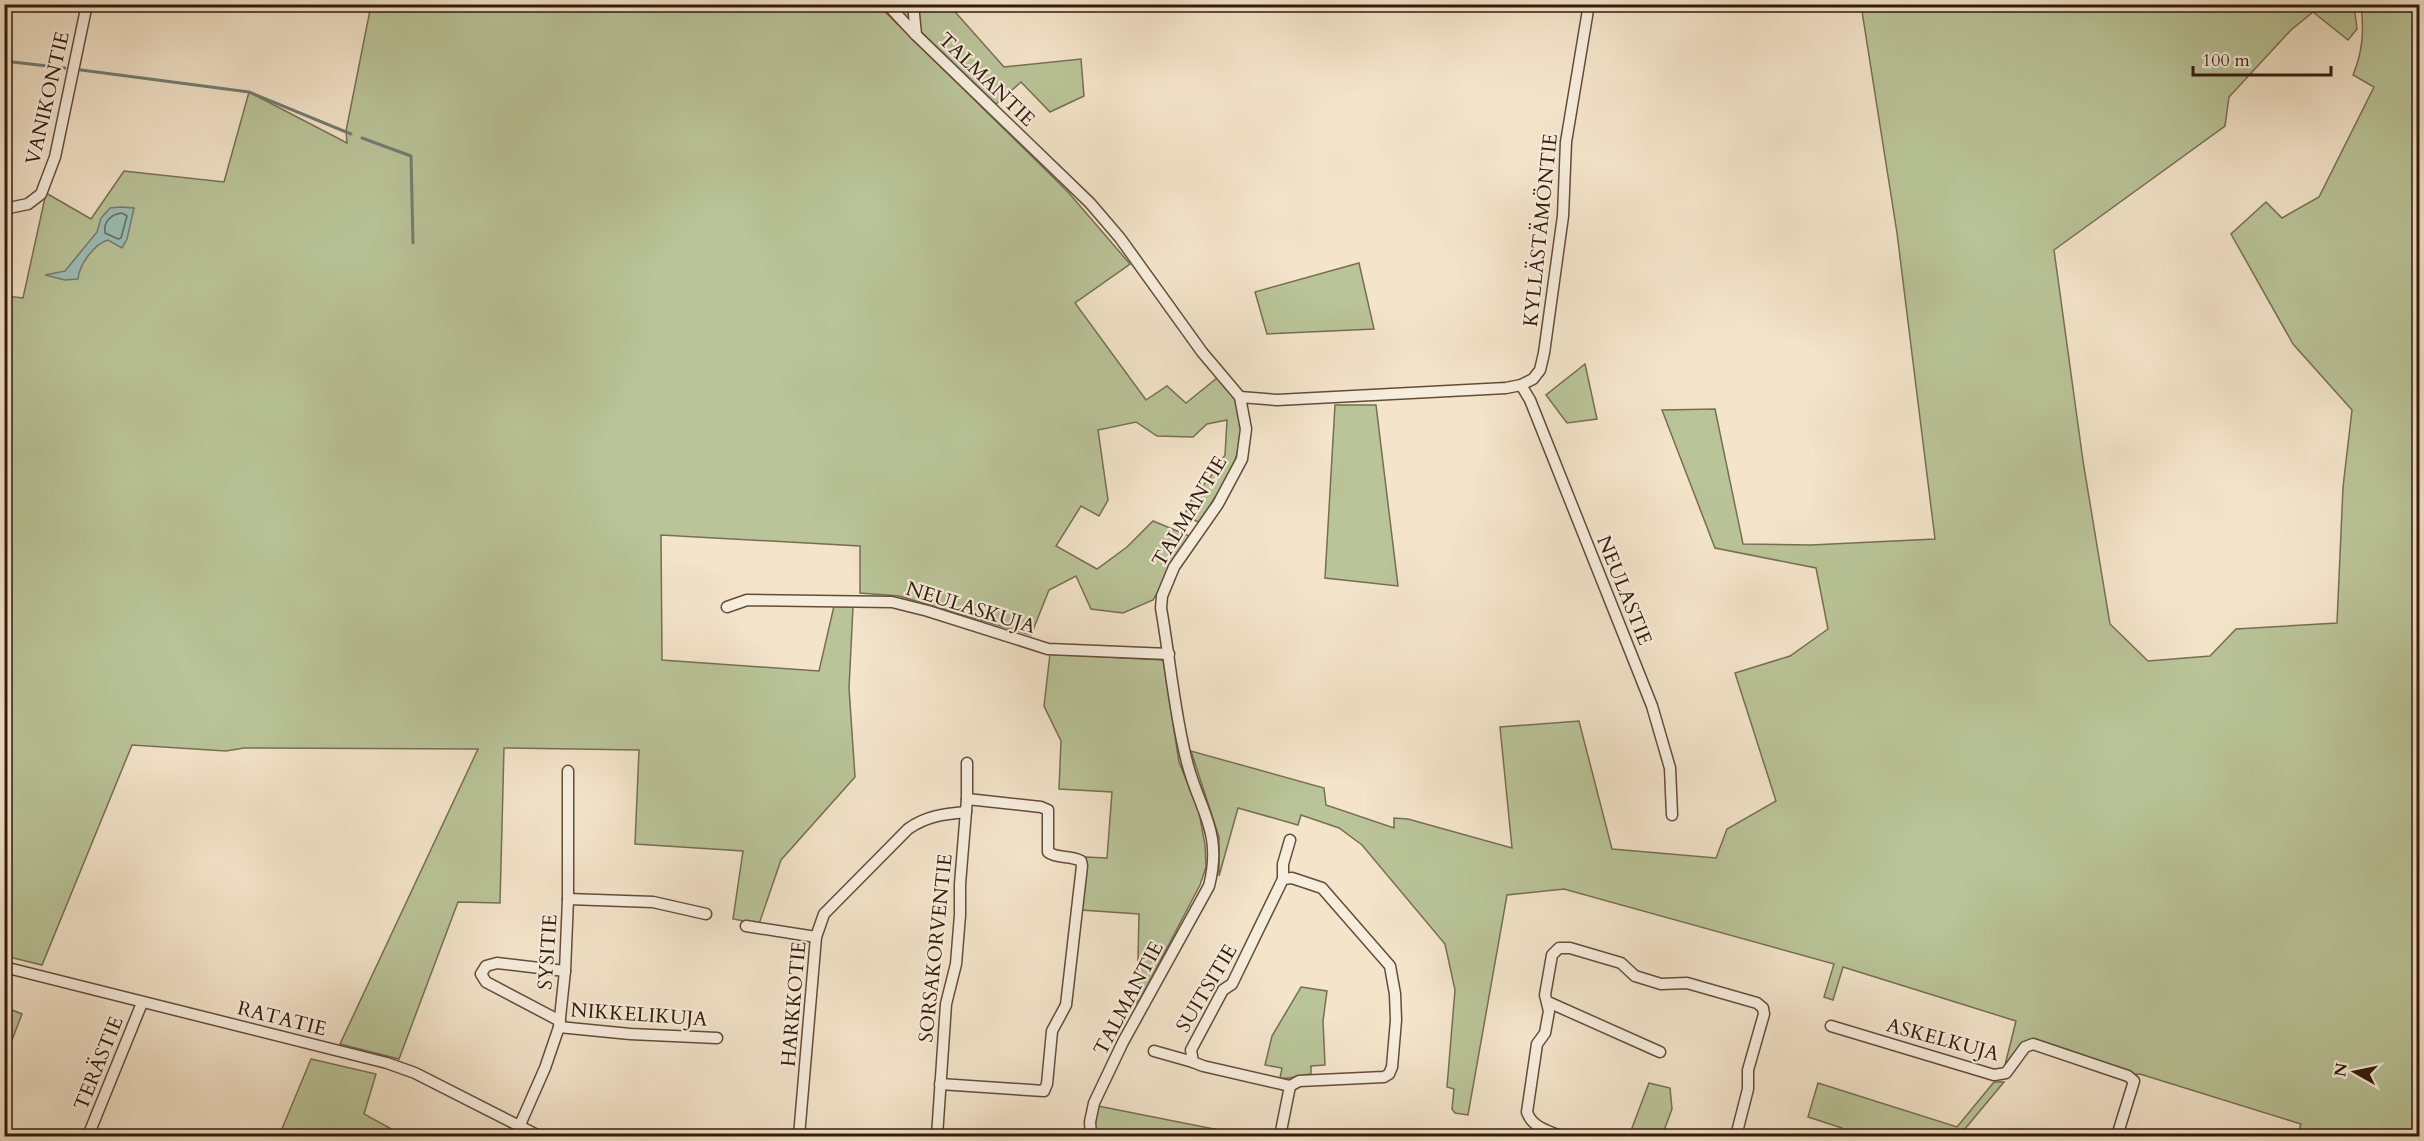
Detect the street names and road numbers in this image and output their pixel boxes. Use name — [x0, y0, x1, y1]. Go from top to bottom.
street label: TALMANTIE — [932, 26, 1041, 132]
street label: VANIKONTIE — [19, 29, 76, 167]
street label: KYLLÄSTÄMÖNTIE — [1517, 132, 1564, 328]
street label: TALMANTIE — [1146, 451, 1233, 572]
street label: NEULASTIE — [1590, 531, 1659, 649]
street label: NEULASKUJA — [903, 575, 1040, 640]
street label: SORSAKORVENTIE — [912, 852, 959, 1044]
street label: SYSITIE — [531, 913, 564, 991]
street label: TALMANTIE — [1087, 937, 1170, 1060]
street label: SUITSITIE — [1169, 939, 1243, 1037]
street label: HARKKOTIE — [775, 940, 812, 1068]
street label: RATATIE — [235, 994, 329, 1043]
street label: NIKKELIKUJA — [570, 996, 709, 1033]
street label: ASKELKUJA — [1883, 1011, 2003, 1068]
street label: TERÄSTIE — [67, 1012, 130, 1114]

